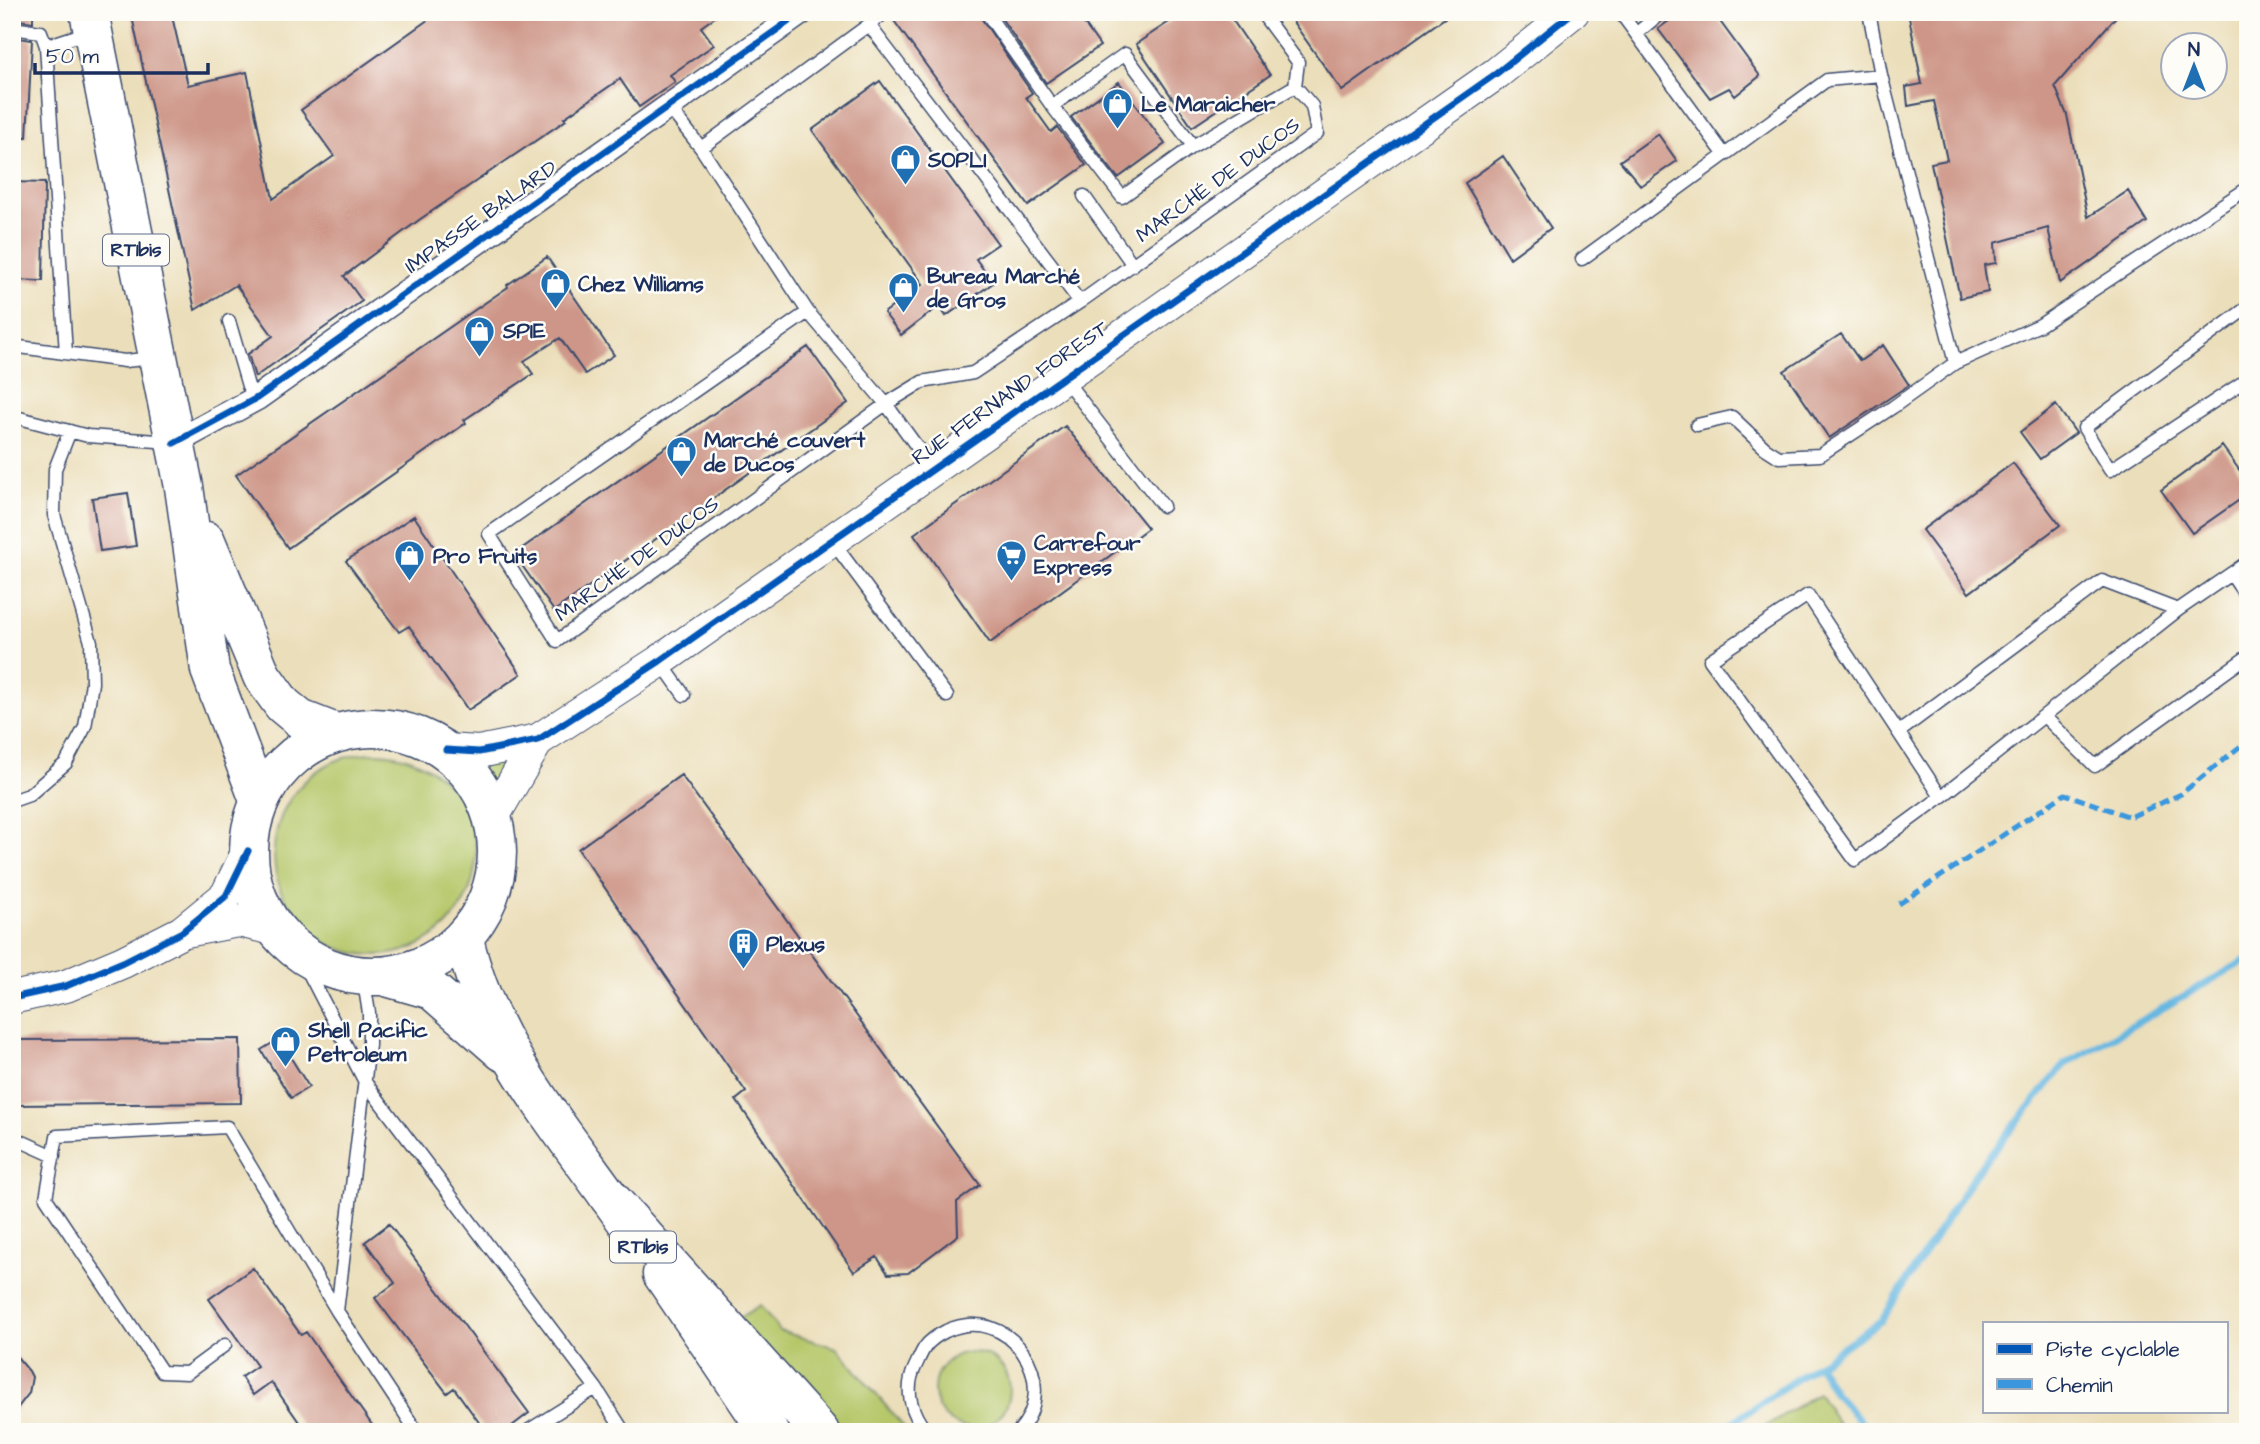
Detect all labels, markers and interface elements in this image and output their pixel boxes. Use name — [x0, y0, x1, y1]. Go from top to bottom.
scale bar — [35, 32, 208, 76]
north arrow — [2158, 32, 2228, 102]
text: N — [2188, 37, 2200, 64]
text: 50 m — [46, 42, 100, 71]
shop icon: Le Maraicher — [1101, 87, 1135, 131]
place label: Le Maraicher — [1141, 90, 1276, 119]
street label: MARCHÉ DE DUCOS — [1130, 111, 1306, 249]
shop icon: SOPLI — [888, 143, 922, 187]
place label: SOPLI — [927, 146, 987, 175]
street label: IMPASSE BALARD — [399, 153, 563, 281]
road number: RT1bis — [103, 234, 169, 266]
place label: Bureau Marché de Gros — [926, 262, 1081, 315]
shop icon: Chez Williams — [538, 267, 572, 311]
place label: Chez Williams — [578, 270, 704, 299]
shop icon: Bureau Marché de Gros — [887, 271, 921, 315]
shop icon: SPIE — [463, 314, 497, 358]
street label: RUE FERNAND FOREST — [906, 314, 1115, 472]
place label: SPIE — [502, 317, 546, 346]
place label: Marché couvert de Ducos — [703, 426, 866, 479]
shop icon: Marché couvert de Ducos — [664, 435, 698, 479]
street label: MARCHÉ DE DUCOS — [549, 490, 725, 628]
place label: Carrefour Express — [1034, 529, 1141, 583]
supermarket icon: Carrefour Express — [994, 538, 1028, 582]
shop icon: Pro Fruits — [393, 539, 427, 583]
place label: Pro Fruits — [433, 542, 538, 571]
building icon: Plexus — [726, 927, 760, 971]
place label: Plexus — [766, 930, 826, 959]
place label: Shell Pacific Petroleum — [307, 1016, 428, 1069]
shop icon: Shell Pacific Petroleum — [268, 1025, 302, 1069]
road number: RT1bis — [610, 1232, 676, 1262]
legend — [1983, 1322, 2228, 1412]
text: Piste cyclable — [2046, 1335, 2180, 1366]
text: Chemin — [2046, 1371, 2113, 1400]

